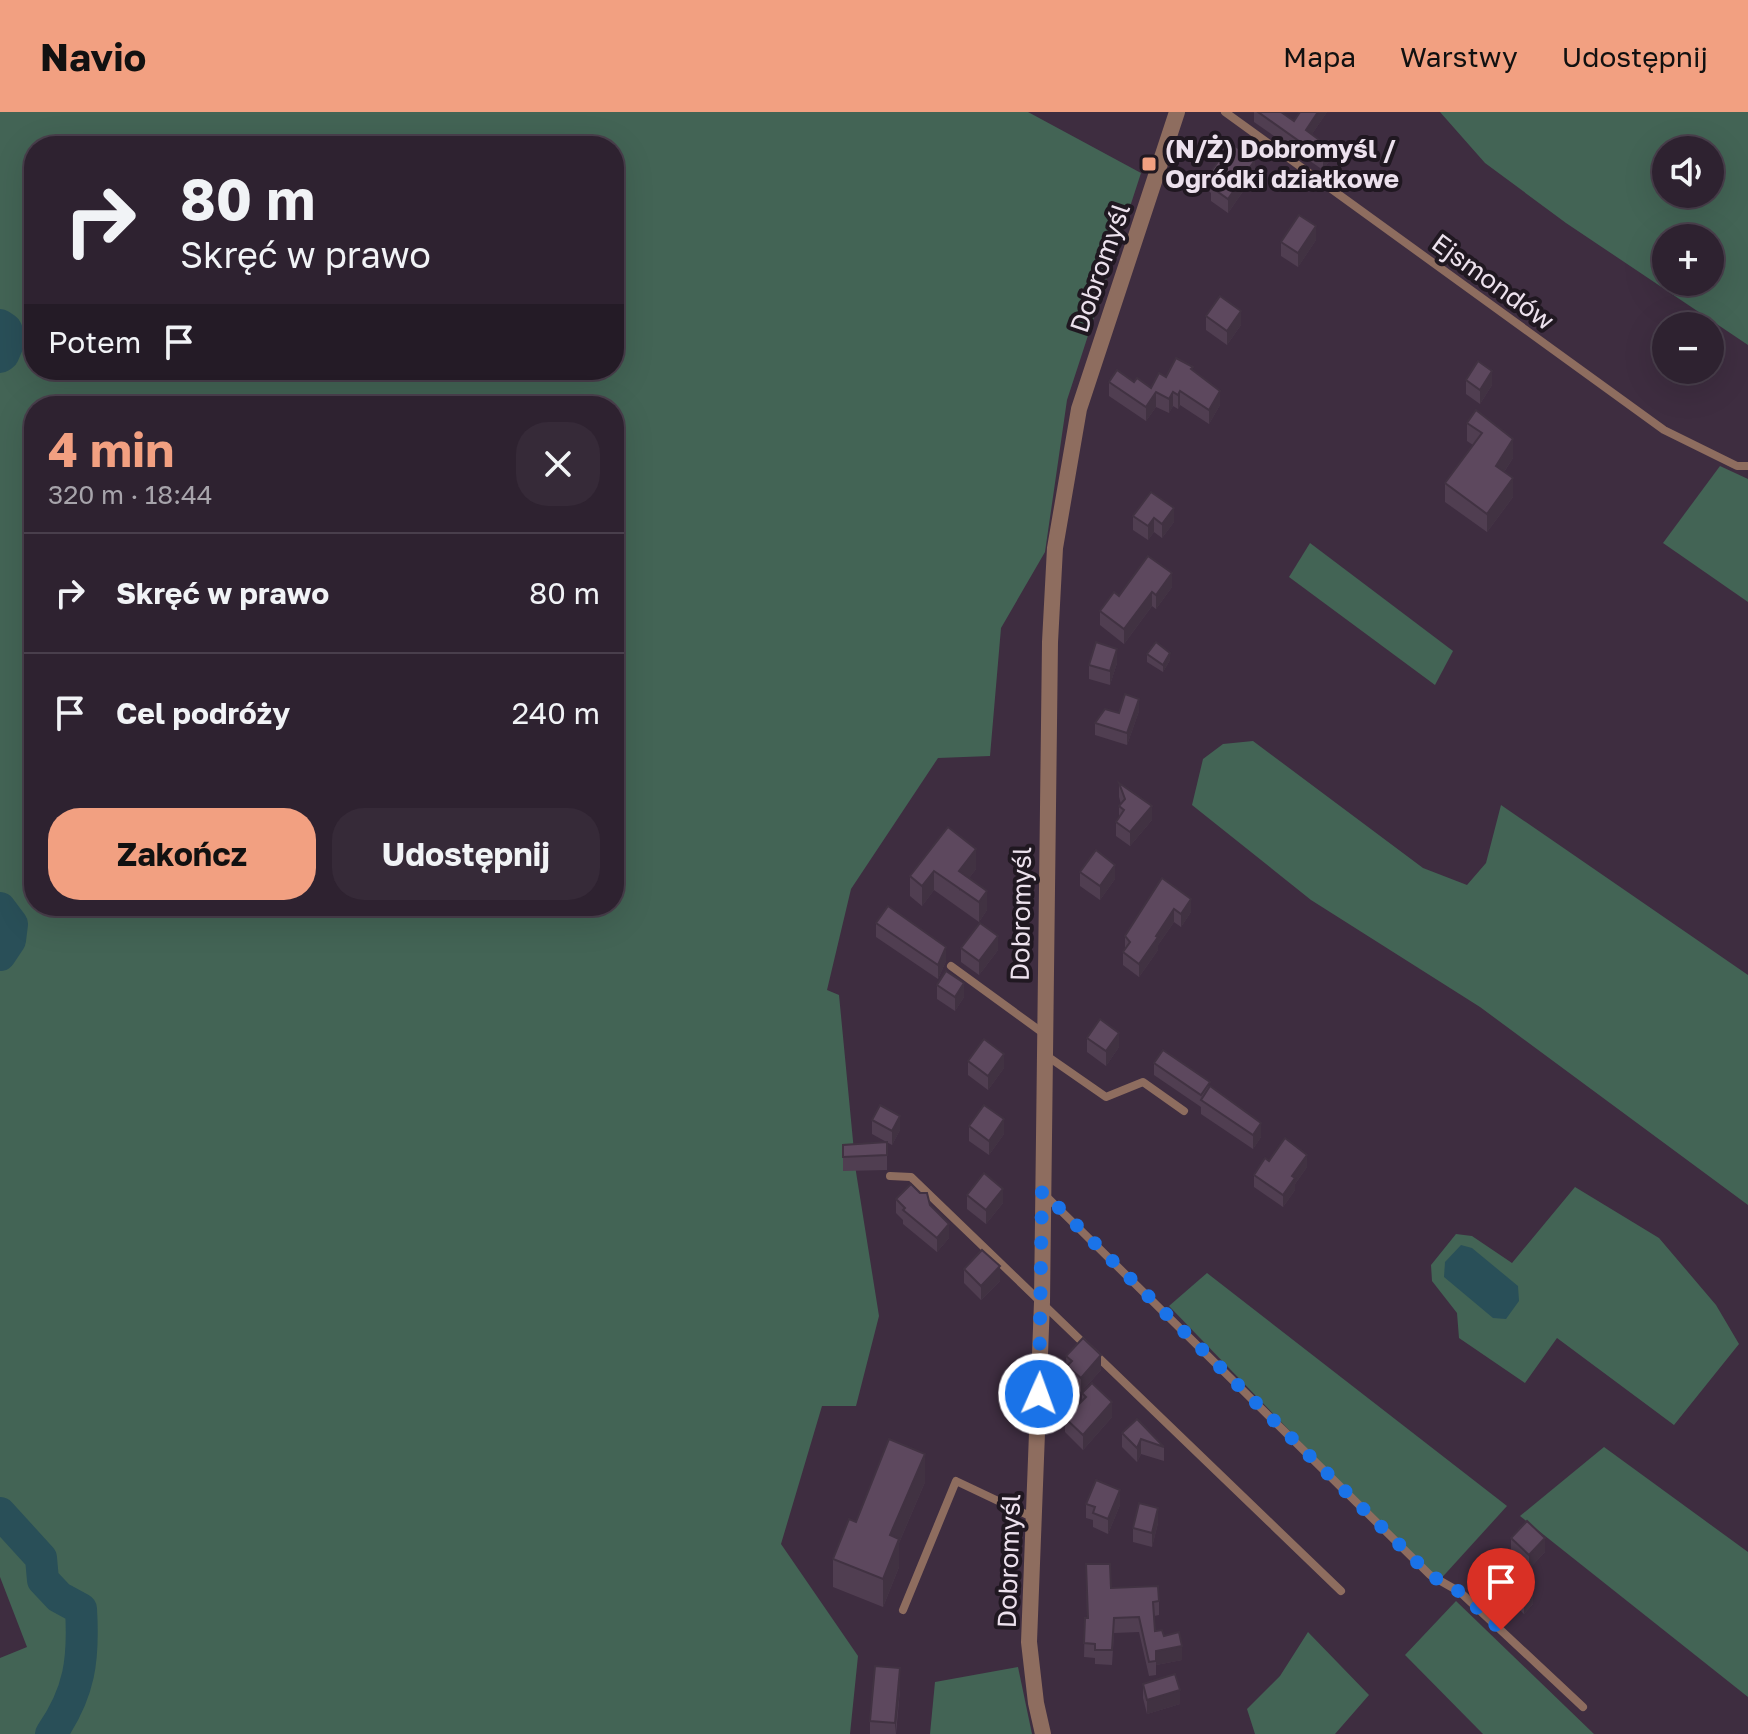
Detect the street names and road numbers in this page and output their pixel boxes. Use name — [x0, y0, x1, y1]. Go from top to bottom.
street label: Dobromyśl — [1063, 199, 1136, 336]
street label: Ejsmondów — [1426, 227, 1560, 336]
street label: Dobromyśl — [1004, 847, 1037, 981]
street label: Dobromyśl — [991, 1493, 1026, 1629]

